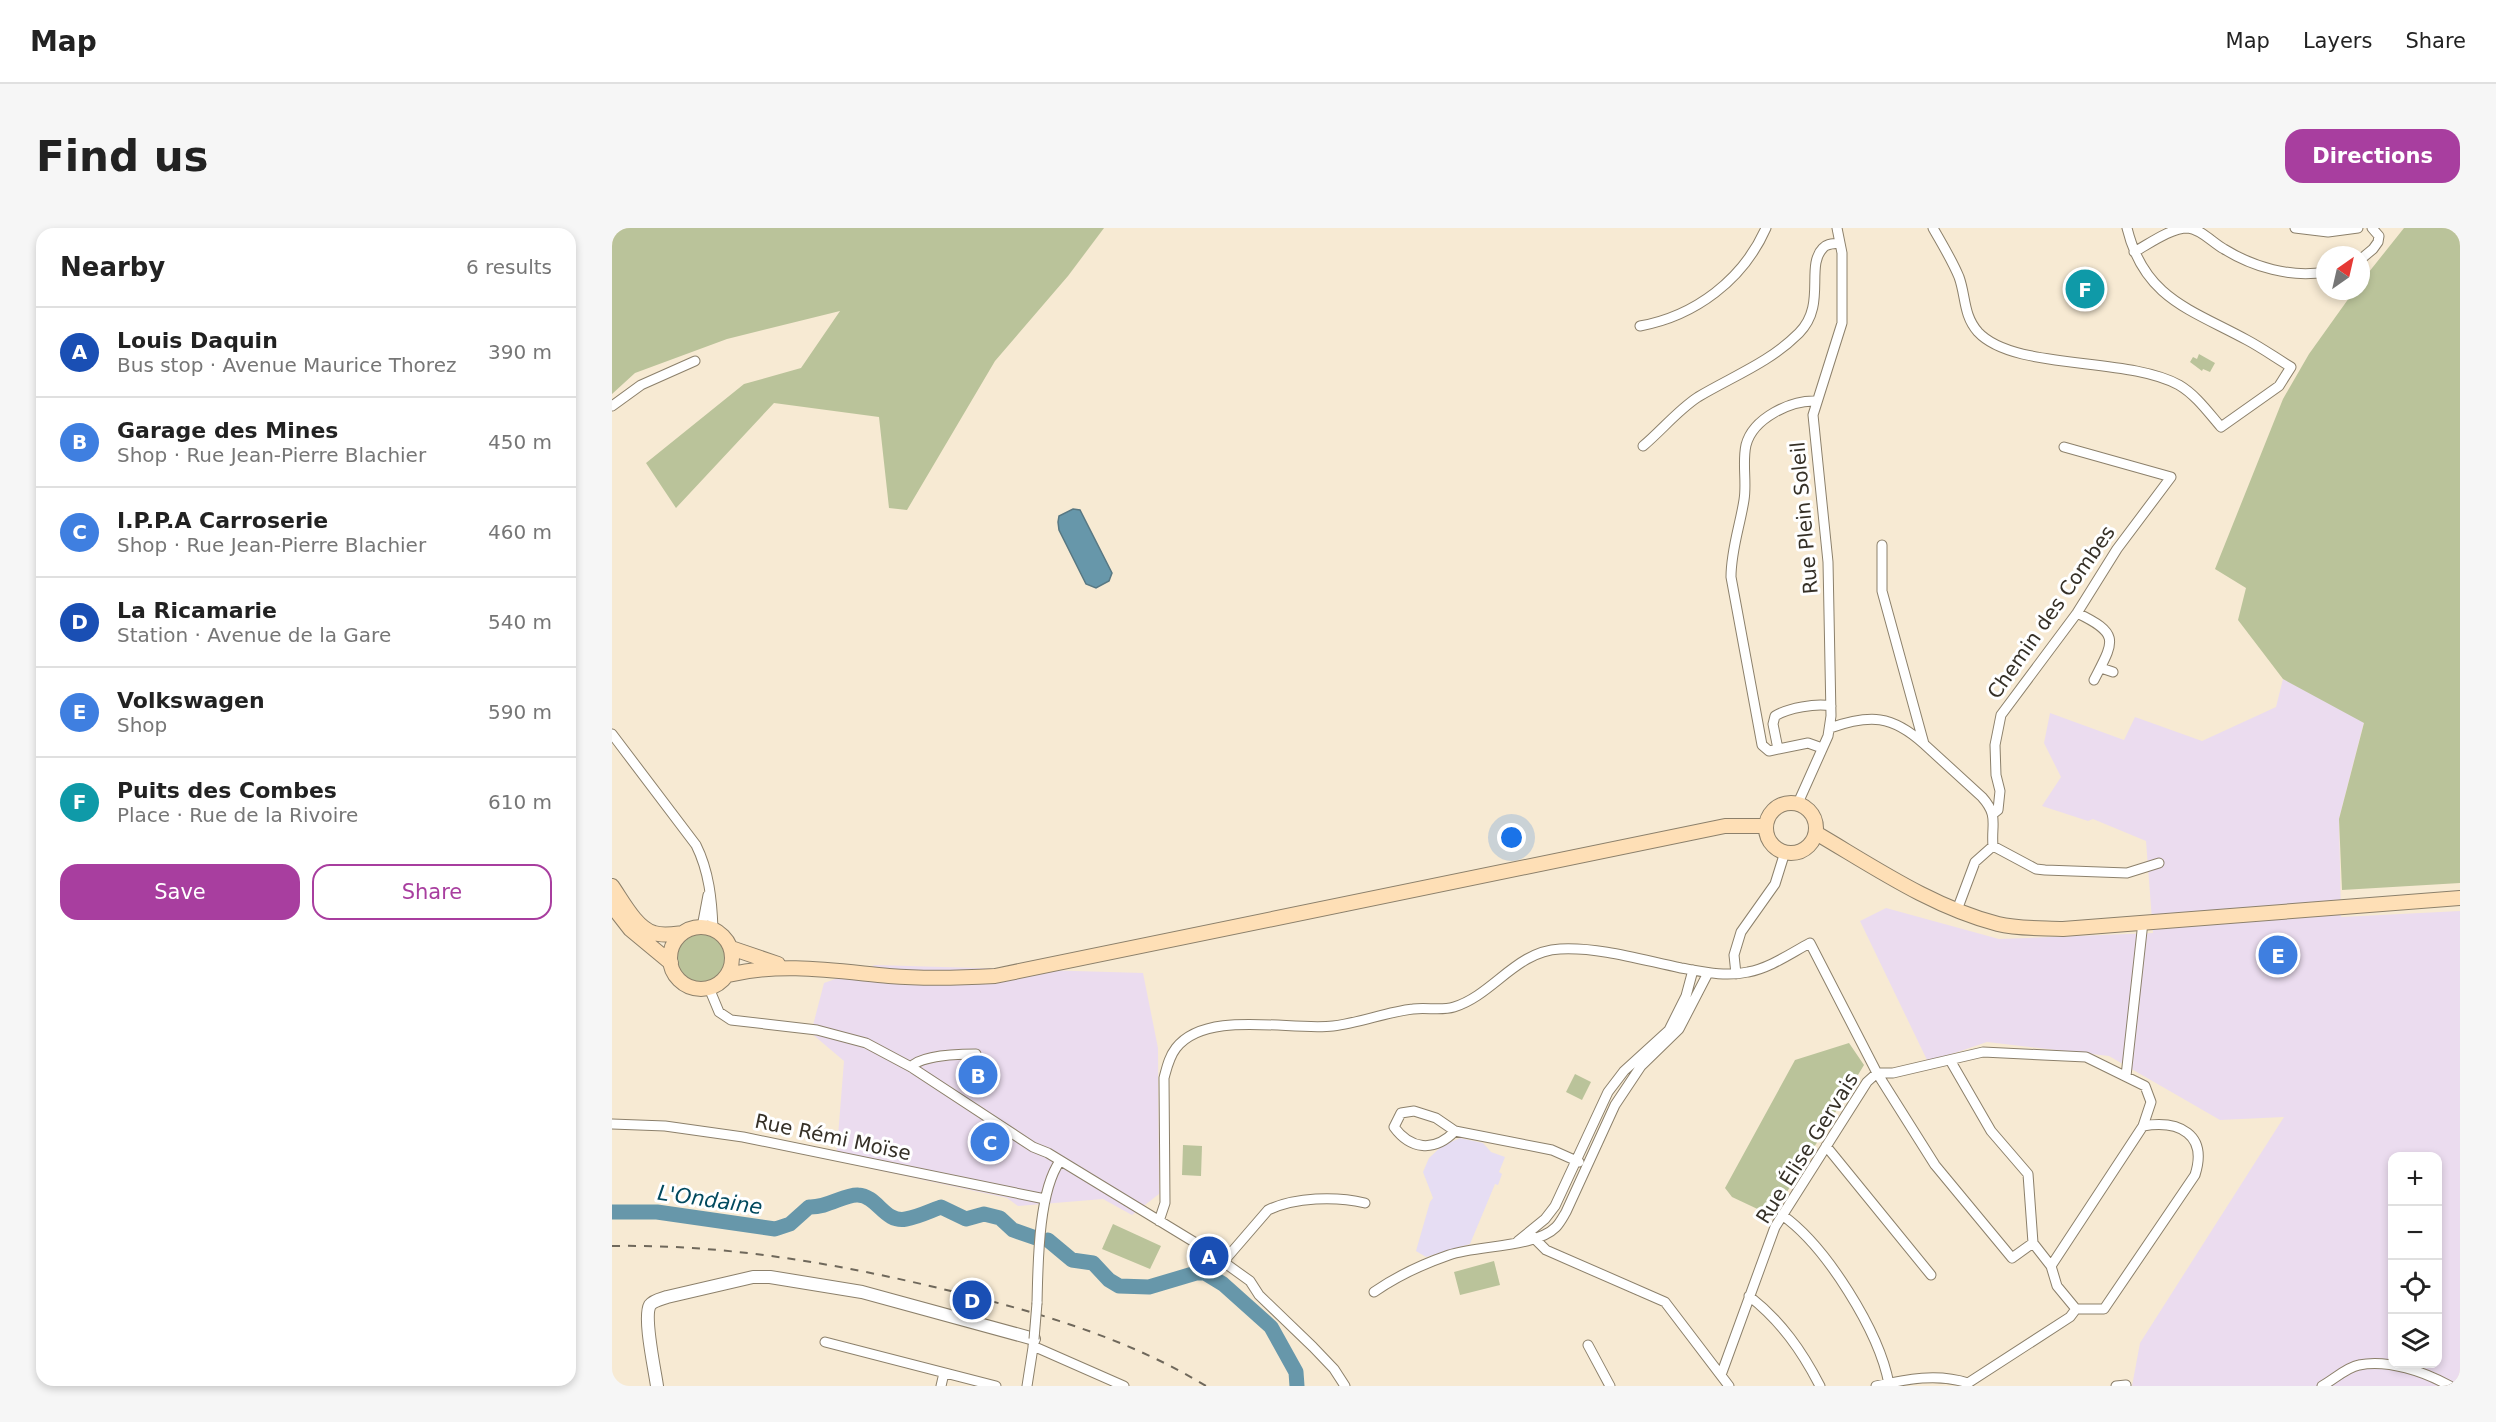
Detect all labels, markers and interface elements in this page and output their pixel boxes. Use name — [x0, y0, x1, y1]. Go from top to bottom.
text: Map — [30, 25, 97, 58]
text: Map — [2226, 29, 2270, 53]
text: Layers — [2303, 29, 2372, 53]
text: Share — [2405, 29, 2466, 53]
button: Directions — [2285, 129, 2460, 183]
text: Find us — [36, 132, 209, 181]
north arrow — [2316, 246, 2370, 300]
text: Nearby — [60, 252, 165, 282]
text: 6 results — [466, 255, 552, 279]
pin: F — [2066, 266, 2104, 312]
text: Louis Daquin — [117, 328, 278, 353]
text: A — [72, 340, 87, 364]
text: 390 m — [488, 340, 552, 364]
text: Bus stop · Avenue Maurice Thorez — [117, 353, 456, 377]
text: Garage des Mines — [117, 418, 338, 443]
text: B — [72, 430, 87, 454]
text: 450 m — [488, 430, 552, 454]
street label: Rue Plein Soleil — [1785, 441, 1823, 595]
text: Shop · Rue Jean-Pierre Blachier — [117, 443, 426, 467]
text: I.P.P.A Carroserie — [117, 508, 328, 533]
text: C — [72, 520, 87, 544]
text: 460 m — [488, 520, 552, 544]
street label: Chemin des Combes — [1982, 521, 2120, 703]
text: Shop · Rue Jean-Pierre Blachier — [117, 533, 426, 557]
text: La Ricamarie — [117, 598, 277, 623]
text: D — [71, 610, 88, 634]
text: 540 m — [488, 610, 552, 634]
text: Station · Avenue de la Gare — [117, 623, 391, 647]
text: Volkswagen — [117, 688, 265, 713]
text: E — [73, 700, 86, 724]
text: 590 m — [488, 700, 552, 724]
text: Shop — [117, 713, 167, 737]
text: Puits des Combes — [117, 778, 337, 803]
text: F — [73, 790, 86, 814]
text: 610 m — [488, 790, 552, 814]
text: Place · Rue de la Rivoire — [117, 803, 358, 827]
your location — [1497, 823, 1526, 852]
button: Save — [60, 864, 300, 920]
button: Share — [312, 864, 552, 920]
pin: E — [2258, 932, 2298, 978]
pin: B — [958, 1052, 998, 1098]
street label: Rue Élise Gervais — [1751, 1068, 1863, 1228]
street label: Rue Rémi Moïse — [753, 1109, 913, 1165]
pin: C — [970, 1120, 1010, 1164]
map controls — [2388, 1152, 2442, 1368]
button: + — [2388, 1152, 2442, 1206]
water label: L'Ondaine — [656, 1181, 764, 1219]
button: − — [2388, 1206, 2442, 1260]
pin: A — [1190, 1234, 1228, 1278]
button: locate — [2388, 1260, 2442, 1314]
pin: D — [952, 1278, 992, 1322]
button: layers — [2388, 1314, 2442, 1368]

